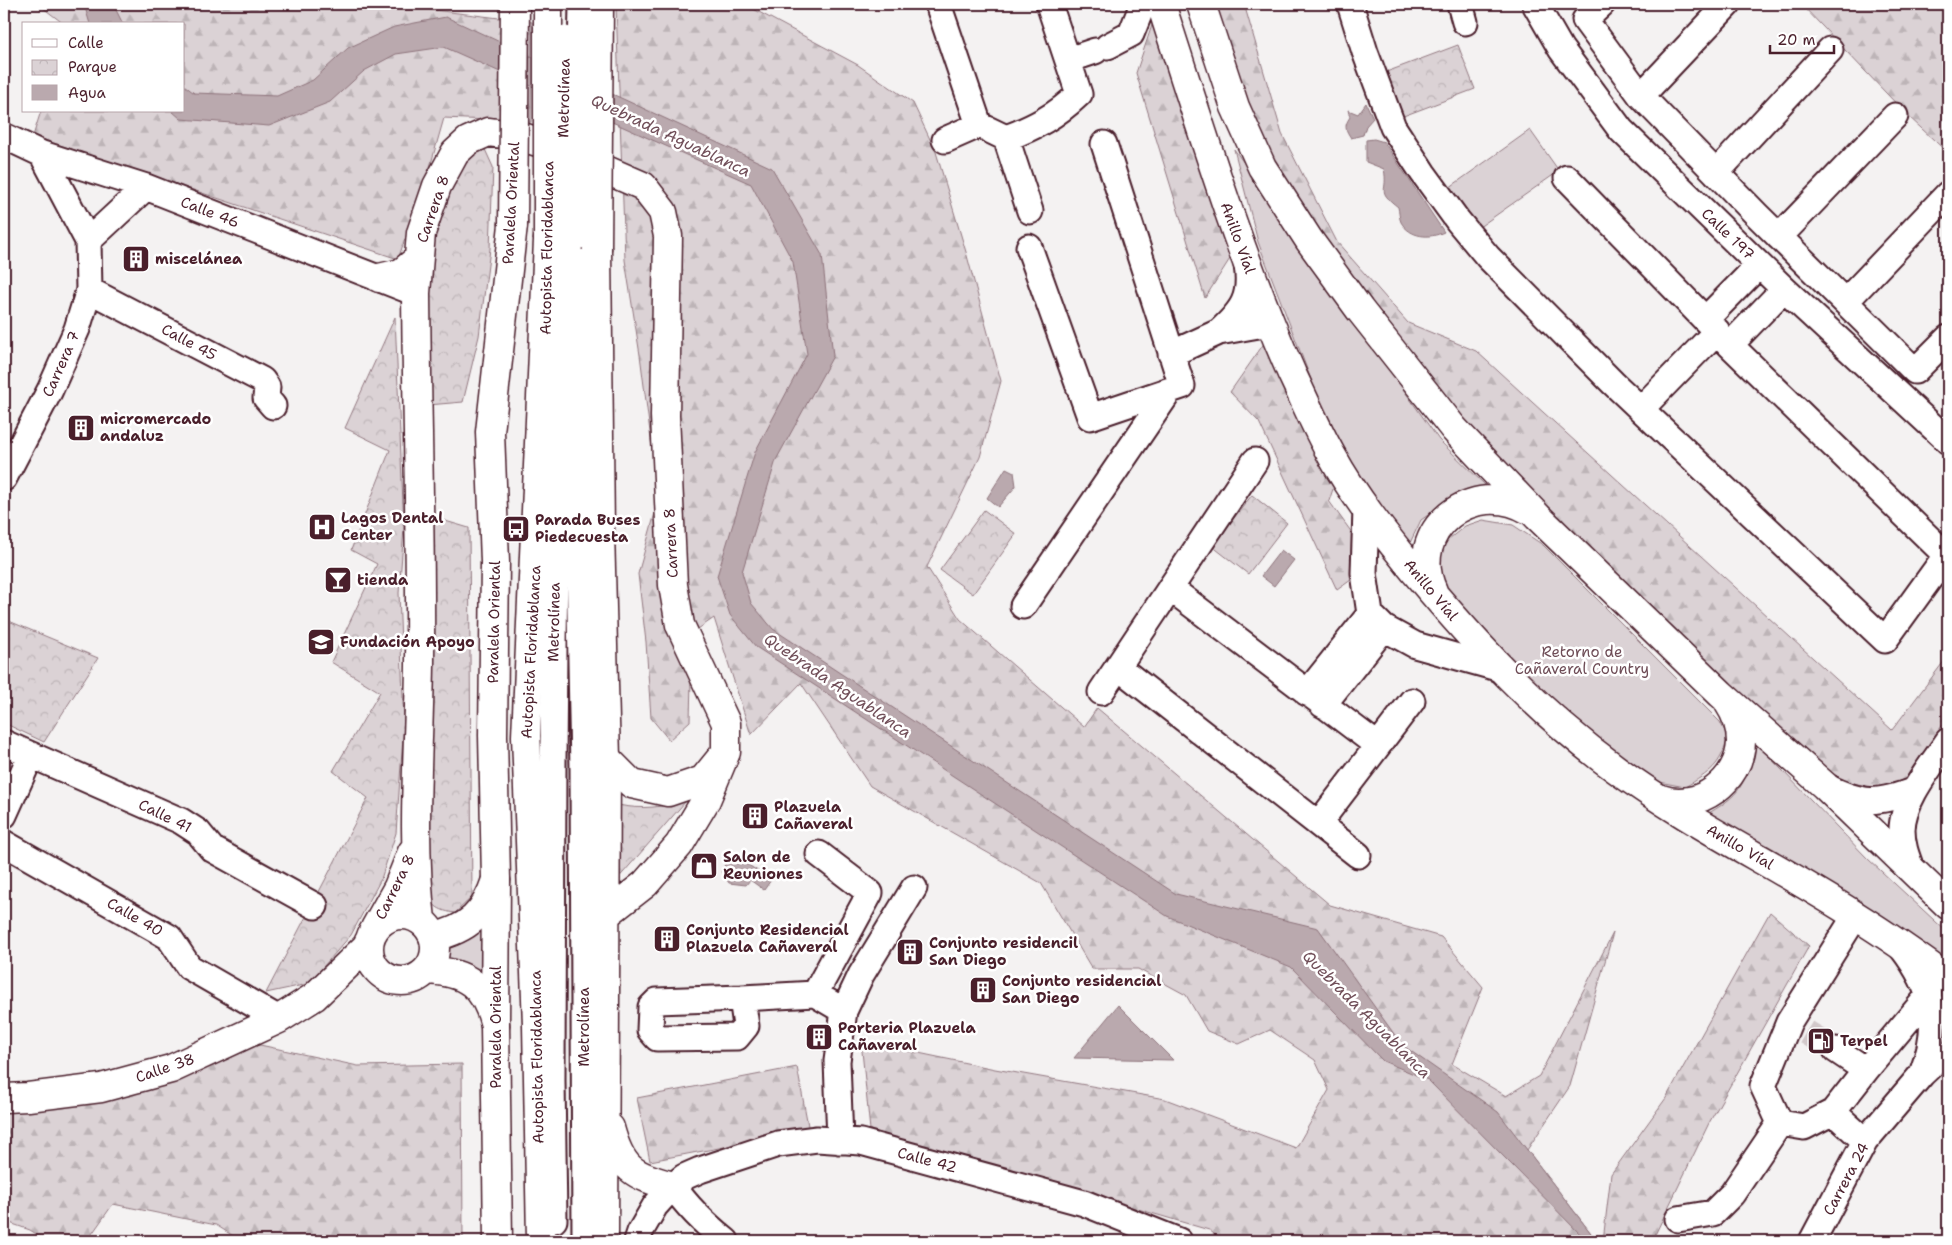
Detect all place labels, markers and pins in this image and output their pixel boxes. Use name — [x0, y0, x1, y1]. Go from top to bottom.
building icon: miscelánea — [121, 244, 151, 274]
place label: miscelánea — [155, 249, 243, 269]
place label: micromercado andaluz — [100, 409, 211, 446]
building icon: micromercado andaluz — [66, 413, 96, 443]
place label: Lagos Dental Center — [341, 508, 443, 545]
place label: Parada Buses Piedecuesta — [535, 510, 641, 547]
hospital icon: Lagos Dental Center — [307, 512, 337, 542]
bus stop icon: Parada Buses Piedecuesta — [501, 514, 531, 544]
bar icon: tienda — [323, 565, 353, 595]
place label: tienda — [357, 570, 409, 590]
school or university icon: Fundación Apoyo — [306, 627, 336, 657]
place label: Fundación Apoyo — [340, 632, 475, 652]
place label: Plazuela Cañaveral — [774, 797, 853, 834]
building icon: Plazuela Cañaveral — [740, 801, 770, 831]
place label: Salon de Reuniones — [723, 847, 803, 884]
shop icon: Salon de Reuniones — [689, 851, 719, 881]
place label: Conjunto Residencial Plazuela Cañaveral — [686, 920, 849, 957]
building icon: Conjunto Residencial Plazuela Cañaveral — [652, 924, 682, 954]
place label: Conjunto residencil San Diego — [929, 933, 1078, 970]
building icon: Conjunto residencil San Diego — [895, 937, 925, 967]
place label: Conjunto residencial San Diego — [1002, 971, 1161, 1008]
building icon: Conjunto residencial San Diego — [968, 975, 998, 1005]
place label: Porteria Plazuela Cañaveral — [838, 1018, 976, 1055]
building icon: Porteria Plazuela Cañaveral — [804, 1022, 834, 1052]
fuel station icon: Terpel — [1806, 1026, 1836, 1056]
place label: Terpel — [1840, 1031, 1888, 1051]

